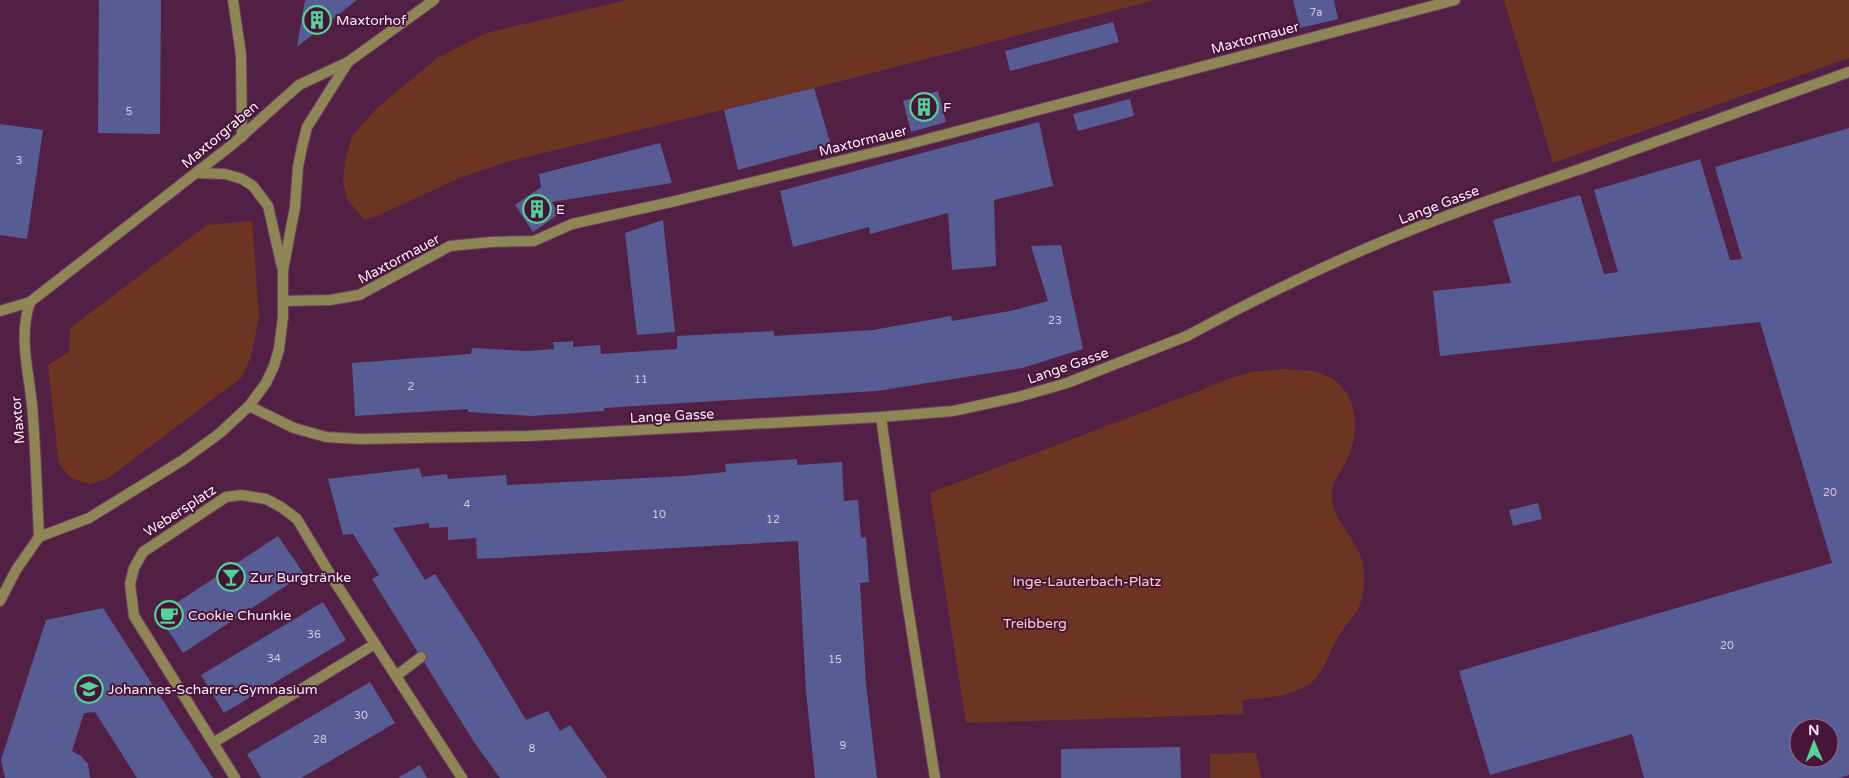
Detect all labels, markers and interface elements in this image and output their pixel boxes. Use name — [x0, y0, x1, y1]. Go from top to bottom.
building icon: Maxtorhof — [302, 5, 332, 35]
house number: 7a — [1309, 6, 1323, 19]
place label: Maxtorhof — [336, 12, 407, 29]
street label: Maxtormauer — [1209, 18, 1302, 58]
building icon: F — [909, 92, 939, 122]
street label: Maxtorgraben — [178, 98, 262, 172]
place label: F — [943, 99, 952, 116]
house number: 5 — [126, 105, 133, 118]
street label: Maxtormauer — [817, 122, 910, 160]
house number: 3 — [16, 154, 23, 167]
street label: Lange Gasse — [1396, 182, 1482, 228]
building icon: E — [522, 194, 552, 224]
place label: E — [556, 201, 565, 218]
street label: Maxtormauer — [355, 230, 444, 288]
house number: 23 — [1048, 314, 1062, 327]
street label: Lange Gasse — [1025, 344, 1111, 388]
house number: 11 — [634, 373, 648, 386]
house number: 2 — [408, 380, 415, 393]
street label: Maxtor — [7, 395, 29, 445]
street label: Lange Gasse — [629, 405, 715, 427]
street label: Webersplatz — [141, 481, 219, 541]
house number: 20 — [1823, 486, 1837, 499]
house number: 4 — [464, 498, 471, 511]
house number: 10 — [652, 508, 666, 521]
house number: 12 — [766, 513, 780, 526]
bar icon: Zur Burgtränke — [216, 562, 246, 592]
place label: Zur Burgtränke — [250, 569, 351, 586]
park label: Inge-Lauterbach-Platz — [1012, 573, 1162, 590]
cafe icon: Cookie Chunkie — [154, 600, 184, 630]
place label: Cookie Chunkie — [188, 607, 292, 624]
park label: Treibberg — [1003, 615, 1067, 632]
house number: 36 — [307, 628, 321, 641]
house number: 20 — [1720, 639, 1734, 652]
house number: 34 — [267, 652, 281, 665]
house number: 15 — [828, 653, 842, 666]
school or university icon: Johannes-Scharrer-Gymnasium — [74, 674, 104, 704]
place label: Johannes-Scharrer-Gymnasium — [108, 681, 318, 698]
house number: 30 — [354, 709, 368, 722]
north arrow — [1789, 718, 1839, 768]
text: N — [1808, 722, 1820, 739]
house number: 28 — [313, 733, 327, 746]
house number: 9 — [840, 739, 847, 752]
house number: 8 — [529, 742, 536, 755]

